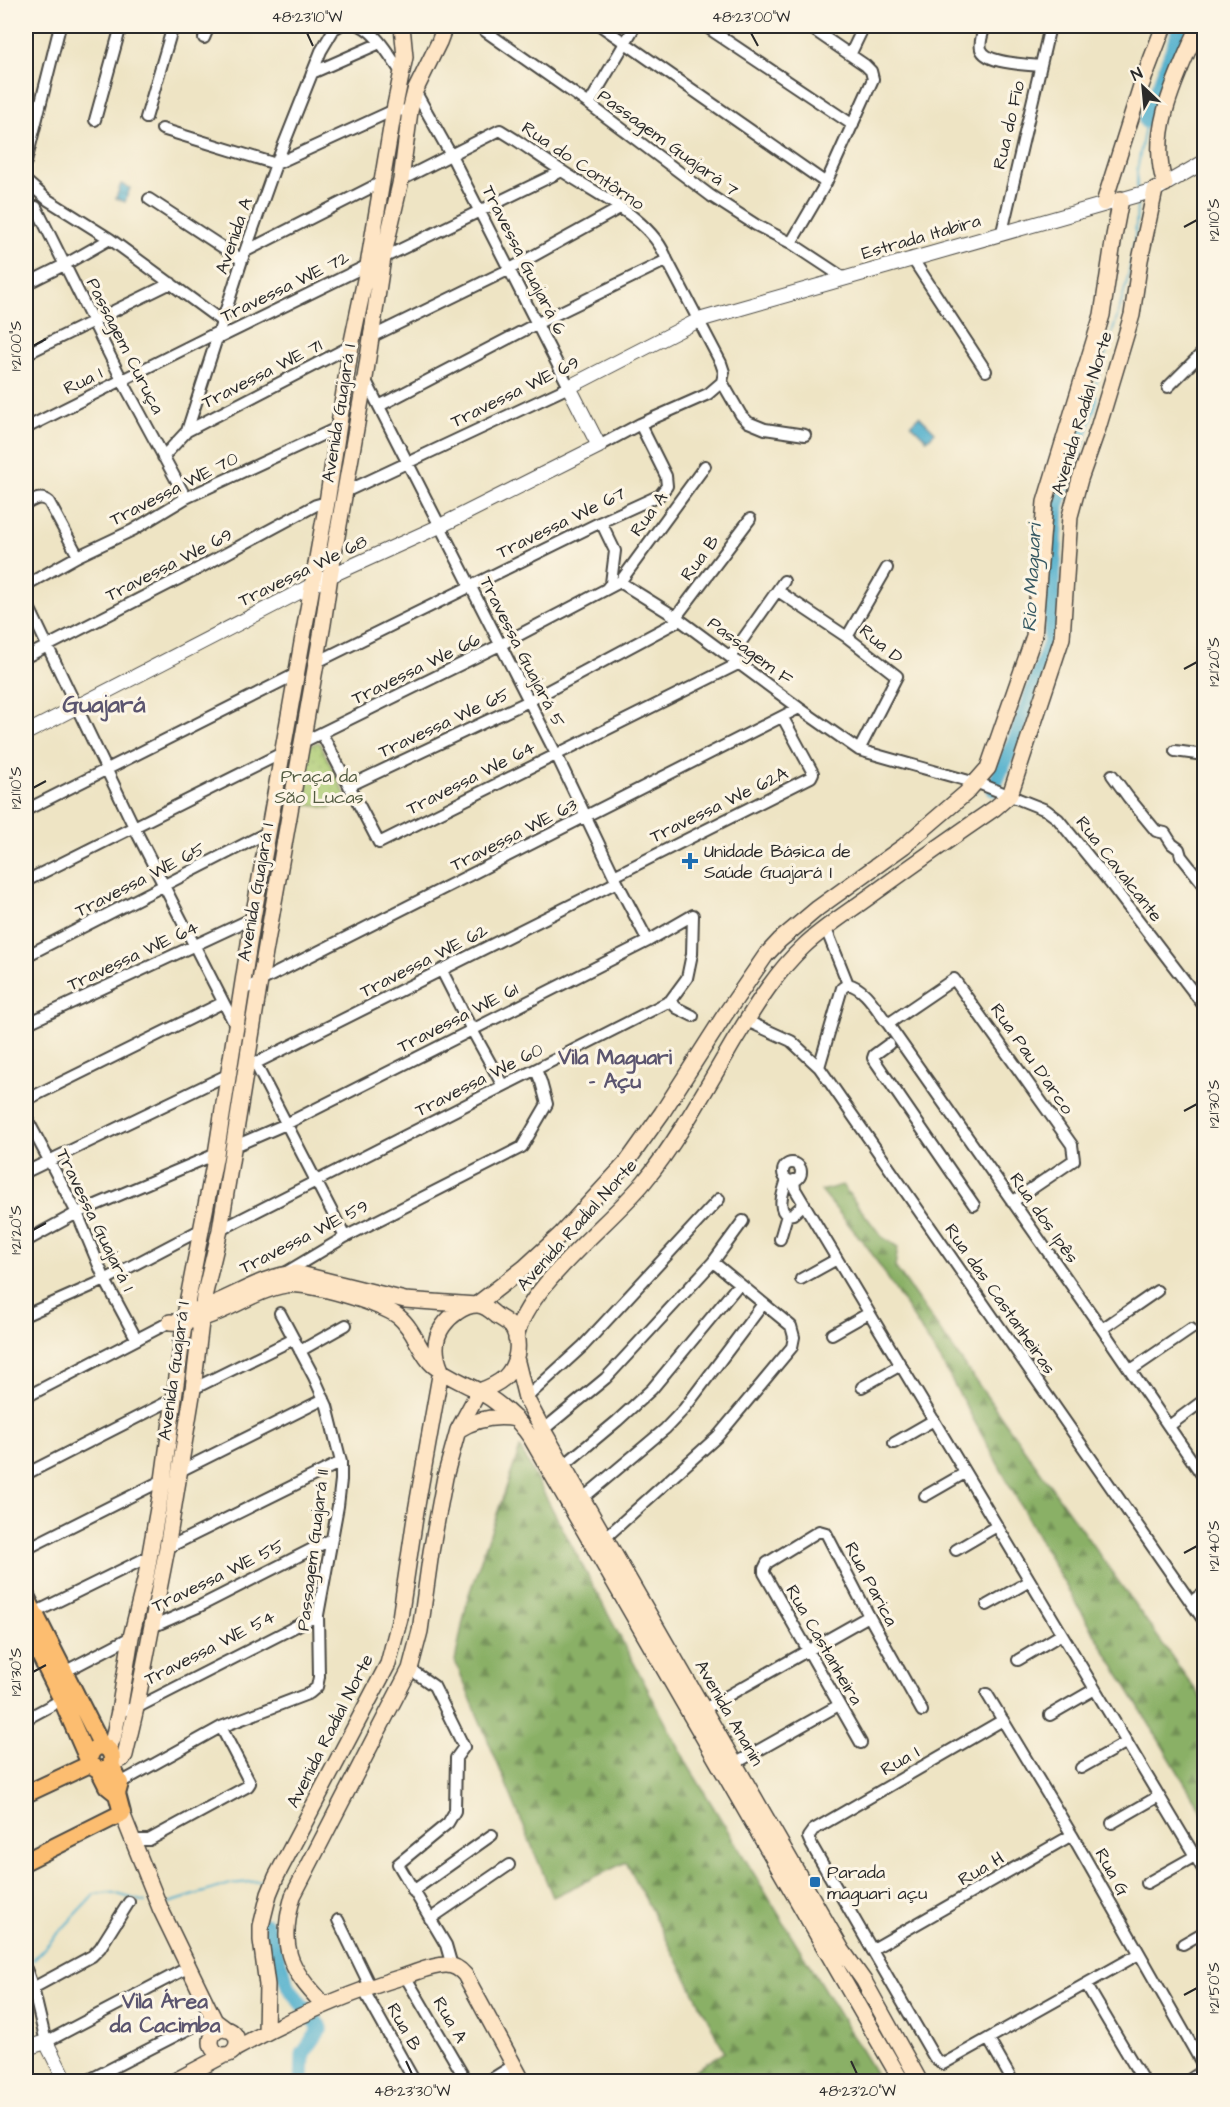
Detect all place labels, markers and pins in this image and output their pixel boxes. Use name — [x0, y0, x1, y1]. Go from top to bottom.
place label: Unidade Básica de Saúde Guajará I — [704, 839, 851, 885]
marker: Unidade Básica de Saúde Guajará I — [681, 852, 699, 870]
place label: Parada maguari açu — [827, 1860, 927, 1907]
marker: Parada maguari açu — [808, 1875, 822, 1889]

